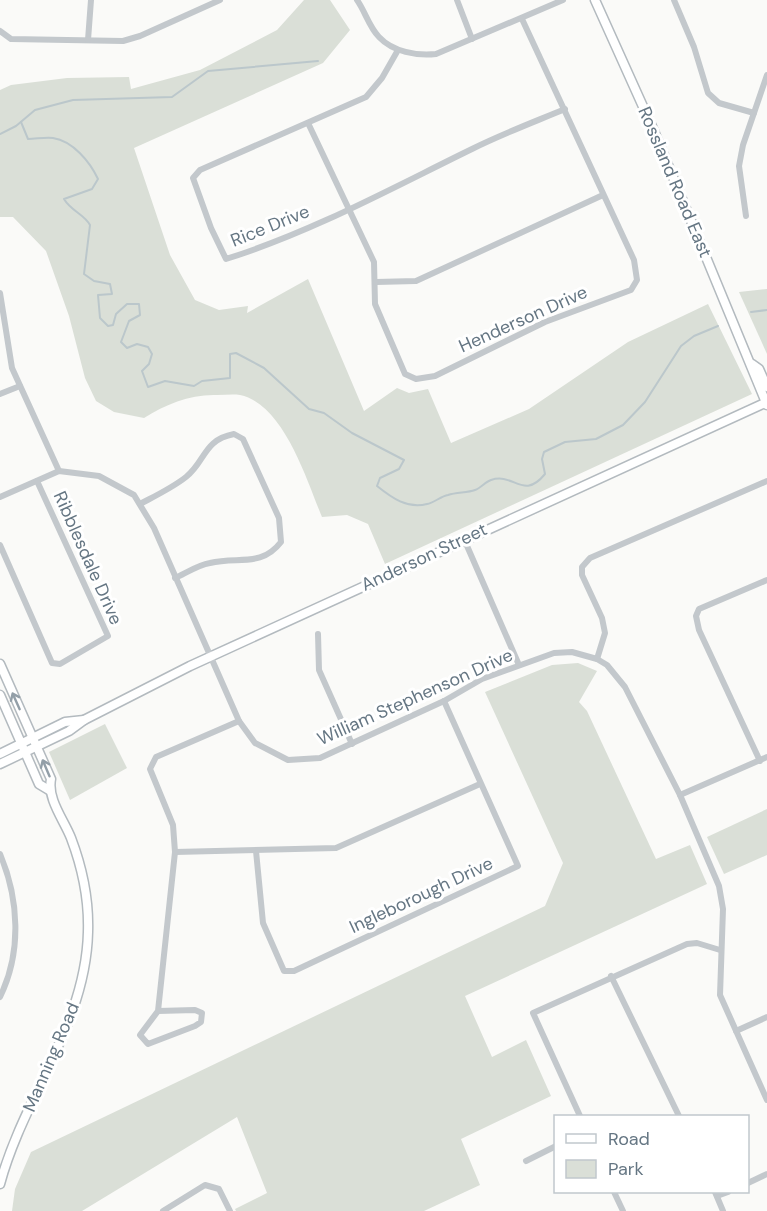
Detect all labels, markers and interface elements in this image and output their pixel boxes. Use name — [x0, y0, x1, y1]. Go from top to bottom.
street label: Rossland Road East — [632, 103, 718, 261]
street label: Rice Drive — [227, 199, 313, 253]
street label: Henderson Drive — [455, 280, 591, 358]
street label: Ribblesdale Drive — [48, 488, 128, 628]
street label: Anderson Street — [357, 517, 491, 597]
street label: William Stephenson Drive — [313, 643, 517, 751]
one-way arrow — [10, 692, 22, 710]
one-way arrow — [40, 759, 51, 777]
street label: Ingleborough Drive — [345, 851, 497, 939]
street label: Manning Road — [17, 998, 85, 1116]
legend — [554, 1115, 749, 1193]
text: Road — [608, 1127, 650, 1151]
text: Park — [608, 1157, 644, 1181]

